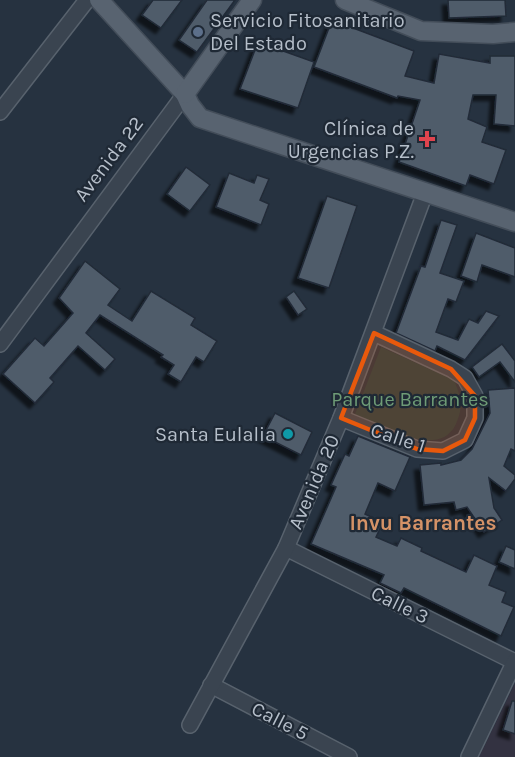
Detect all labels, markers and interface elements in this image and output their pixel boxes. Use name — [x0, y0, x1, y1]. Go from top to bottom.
place label: Servicio Fitosanitario Del Estado — [210, 9, 405, 55]
marker: Servicio Fitosanitario Del Estado — [191, 25, 205, 39]
street label: Avenida 22 — [70, 112, 148, 206]
place label: Clínica de Urgencias P.Z. — [288, 117, 414, 163]
marker: Clínica de Urgencias P.Z. — [418, 130, 436, 148]
park label: Parque Barrantes — [331, 388, 489, 411]
street label: Calle 1 — [368, 418, 428, 458]
place label: Santa Eulalia — [155, 423, 276, 446]
marker: Santa Eulalia — [281, 427, 295, 441]
street label: Avenida 20 — [284, 431, 344, 533]
district label: Invu Barrantes — [349, 511, 497, 535]
street label: Calle 3 — [367, 581, 433, 629]
street label: Calle 5 — [248, 697, 312, 745]

